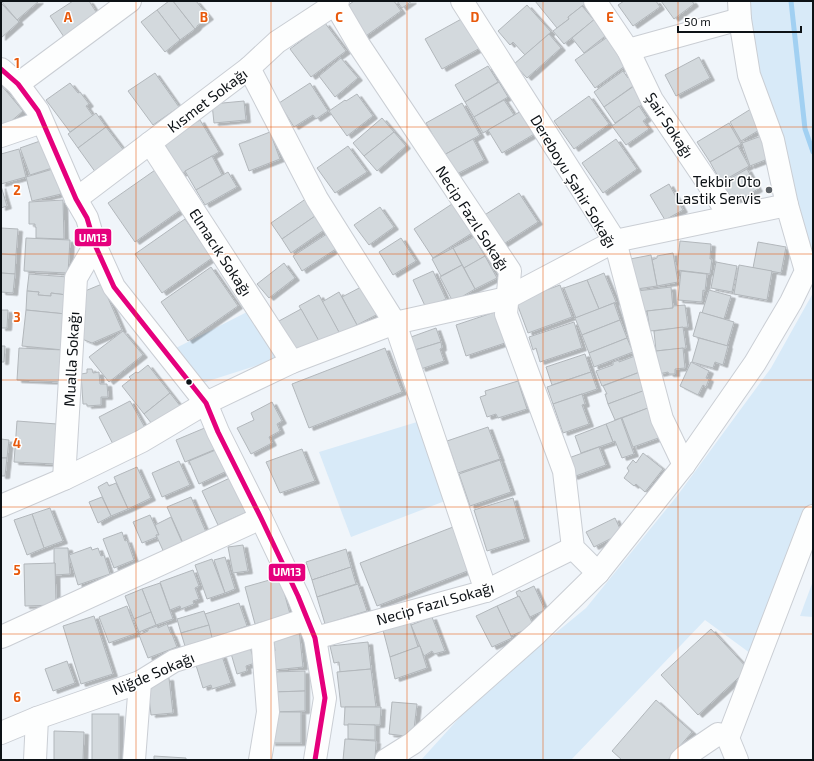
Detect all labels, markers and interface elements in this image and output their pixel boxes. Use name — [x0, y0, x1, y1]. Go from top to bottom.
scale bar — [678, 8, 801, 34]
text: A — [64, 9, 73, 25]
text: B — [200, 9, 208, 25]
text: C — [335, 9, 343, 25]
text: D — [471, 9, 480, 25]
text: E — [606, 9, 614, 25]
text: 50 m — [684, 14, 711, 28]
text: 1 — [14, 55, 20, 71]
street label: Kısmet Sokağı — [163, 64, 251, 136]
street label: Şair Sokağı — [641, 89, 698, 162]
street label: Dereboyu Şahir Sokağı — [526, 111, 621, 251]
street label: Necip Fazıl Sokağı — [432, 162, 514, 274]
place label: Tekbir Oto Lastik Servis — [675, 172, 761, 207]
text: 2 — [13, 182, 21, 198]
marker: Tekbir Oto Lastik Servis — [764, 185, 774, 195]
street label: Elmacık Sokağı — [186, 205, 256, 299]
line badge: UM13 — [74, 228, 112, 247]
text: UM13 — [79, 231, 107, 244]
text: 3 — [13, 309, 21, 325]
street label: Mualla Sokağı — [60, 311, 82, 407]
unlabelled marker — [184, 377, 194, 387]
text: 4 — [13, 435, 21, 451]
text: 5 — [13, 562, 21, 578]
line badge: UM13 — [268, 563, 306, 582]
text: UM13 — [273, 565, 301, 578]
street label: Necip Fazıl Sokağı — [374, 578, 496, 628]
street label: Niğde Sokağı — [109, 648, 197, 698]
text: 6 — [13, 689, 21, 705]

